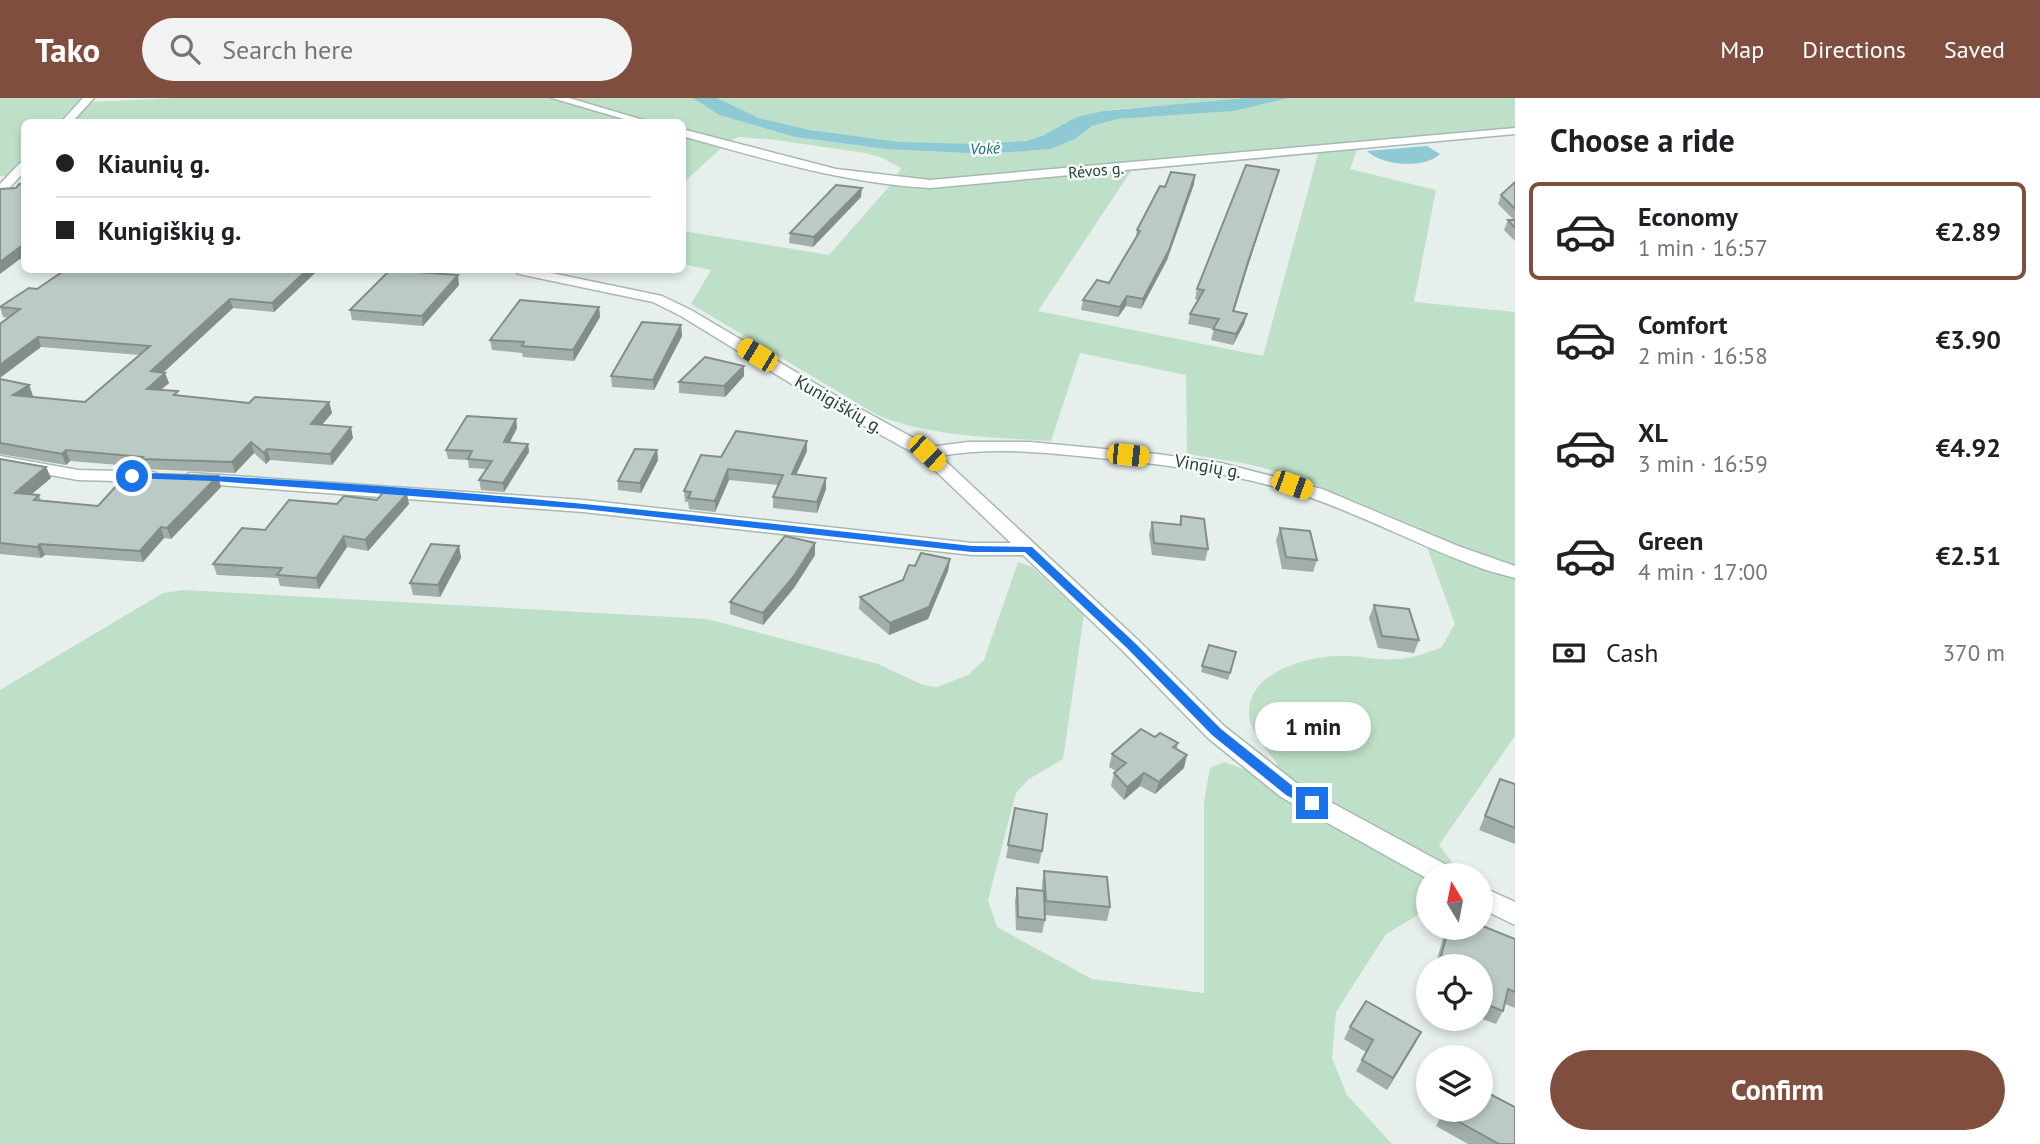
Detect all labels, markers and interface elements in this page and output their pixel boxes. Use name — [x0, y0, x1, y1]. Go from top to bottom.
search box — [142, 18, 632, 81]
text: Tako — [35, 28, 100, 71]
icon: search — [166, 30, 204, 68]
text: Search here — [222, 33, 353, 66]
text: Map — [1720, 34, 1764, 65]
text: Directions — [1802, 34, 1906, 65]
text: Saved — [1944, 34, 2005, 65]
text: Choose a ride — [1550, 119, 1735, 161]
water label: Vokė — [969, 137, 1001, 159]
text: Kiaunių g. — [98, 147, 210, 180]
street label: Rėvos g. — [1067, 158, 1125, 182]
icon: car — [1554, 200, 1617, 263]
text: Economy — [1638, 200, 1738, 233]
text: Kunigiškių g. — [98, 214, 241, 247]
text: €2.89 — [1936, 215, 2001, 248]
text: 1 min · 16:57 — [1638, 233, 1768, 262]
icon: car — [1554, 308, 1617, 371]
text: Comfort — [1638, 308, 1728, 341]
text: €3.90 — [1936, 323, 2001, 356]
car — [734, 335, 781, 375]
text: 2 min · 16:58 — [1638, 341, 1768, 370]
street label: Kunigiškių g. — [791, 369, 887, 439]
icon: car — [1554, 416, 1617, 479]
text: XL — [1638, 416, 1668, 449]
car — [905, 431, 950, 475]
text: €4.92 — [1936, 431, 2001, 464]
car — [1107, 442, 1150, 468]
street label: Vingių g. — [1172, 449, 1243, 483]
text: 3 min · 16:59 — [1638, 449, 1768, 478]
route start — [116, 460, 148, 492]
car — [1269, 468, 1316, 502]
icon: car — [1554, 524, 1617, 587]
text: Green — [1638, 524, 1703, 557]
text: €2.51 — [1936, 539, 2001, 572]
text: 4 min · 17:00 — [1638, 557, 1768, 586]
icon: cash — [1550, 634, 1588, 672]
text: Cash — [1606, 636, 1658, 669]
text: 370 m — [1943, 638, 2005, 667]
callout: 1 min — [1254, 702, 1370, 750]
text: 1 min — [1285, 712, 1341, 741]
route end — [1296, 787, 1328, 819]
north arrow — [1416, 863, 1493, 940]
map controls — [1416, 863, 1493, 1122]
button: locate — [1416, 954, 1493, 1031]
button: layers — [1416, 1045, 1493, 1122]
button: Confirm — [1550, 1050, 2005, 1130]

